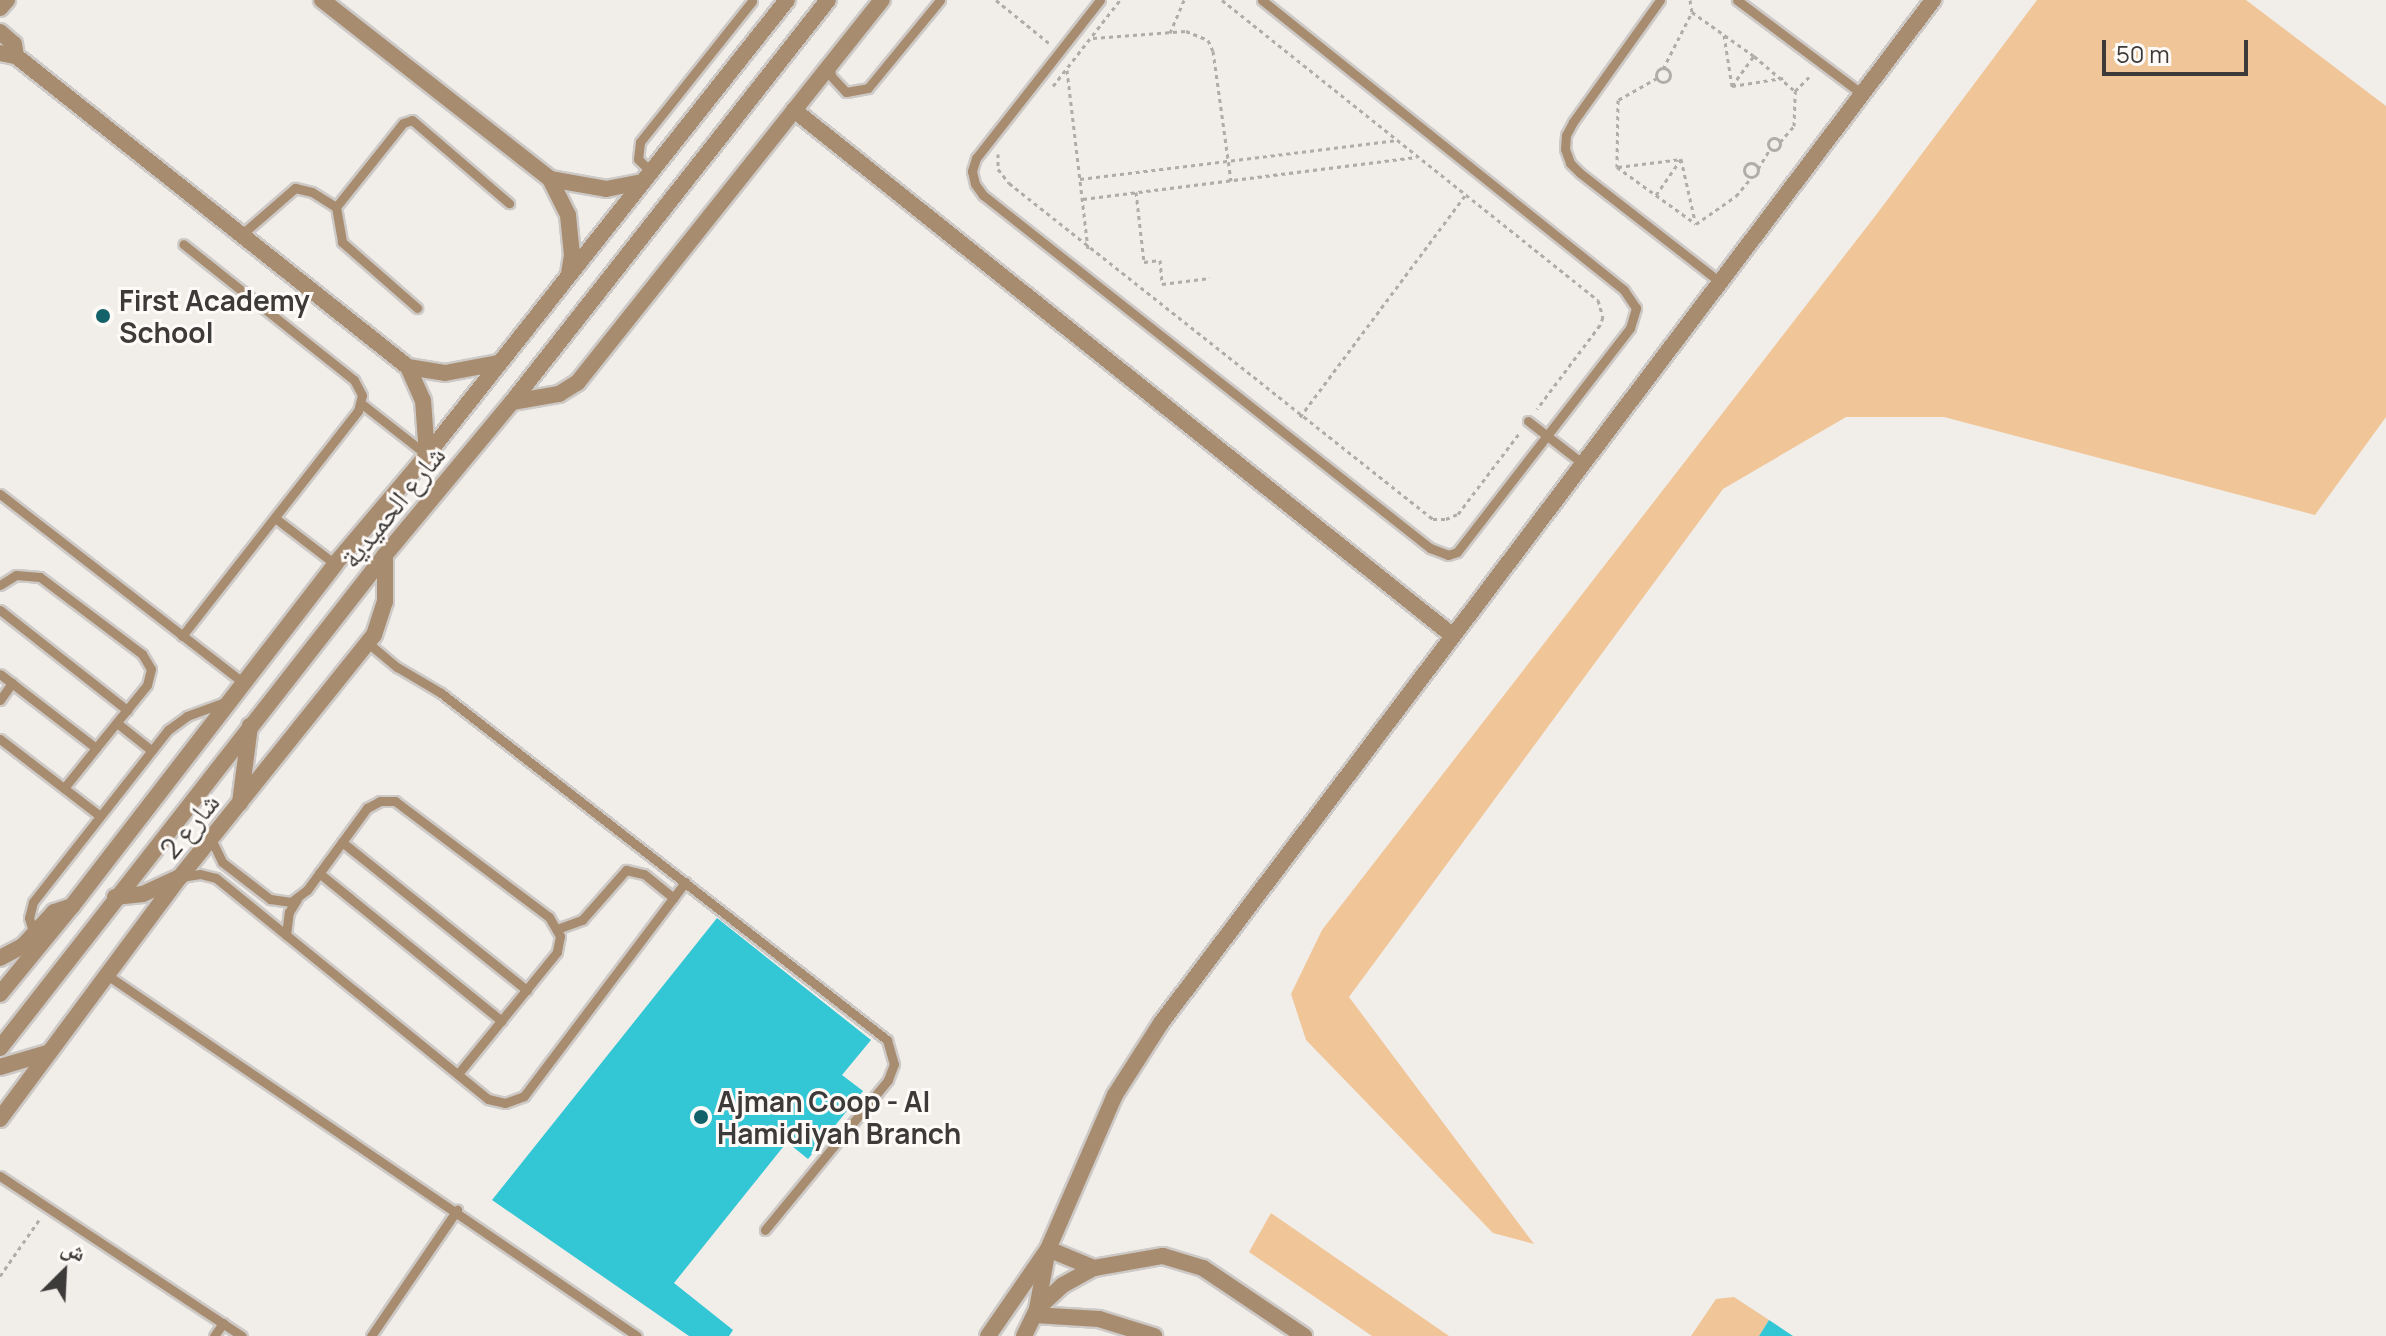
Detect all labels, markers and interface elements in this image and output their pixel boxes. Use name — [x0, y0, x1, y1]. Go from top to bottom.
scale bar — [2106, 24, 2252, 74]
text: 50 m — [2116, 37, 2170, 70]
place label: First Academy School — [119, 283, 310, 349]
marker: First Academy School — [94, 307, 112, 325]
street label: شارع الحميدية — [333, 438, 451, 574]
street label: شارع 2 — [152, 785, 226, 865]
place label: Ajman Coop - Al Hamidiyah Branch — [717, 1084, 961, 1150]
marker: Ajman Coop - Al Hamidiyah Branch — [692, 1108, 710, 1126]
north arrow — [24, 1232, 104, 1312]
text: ش — [57, 1232, 91, 1269]

